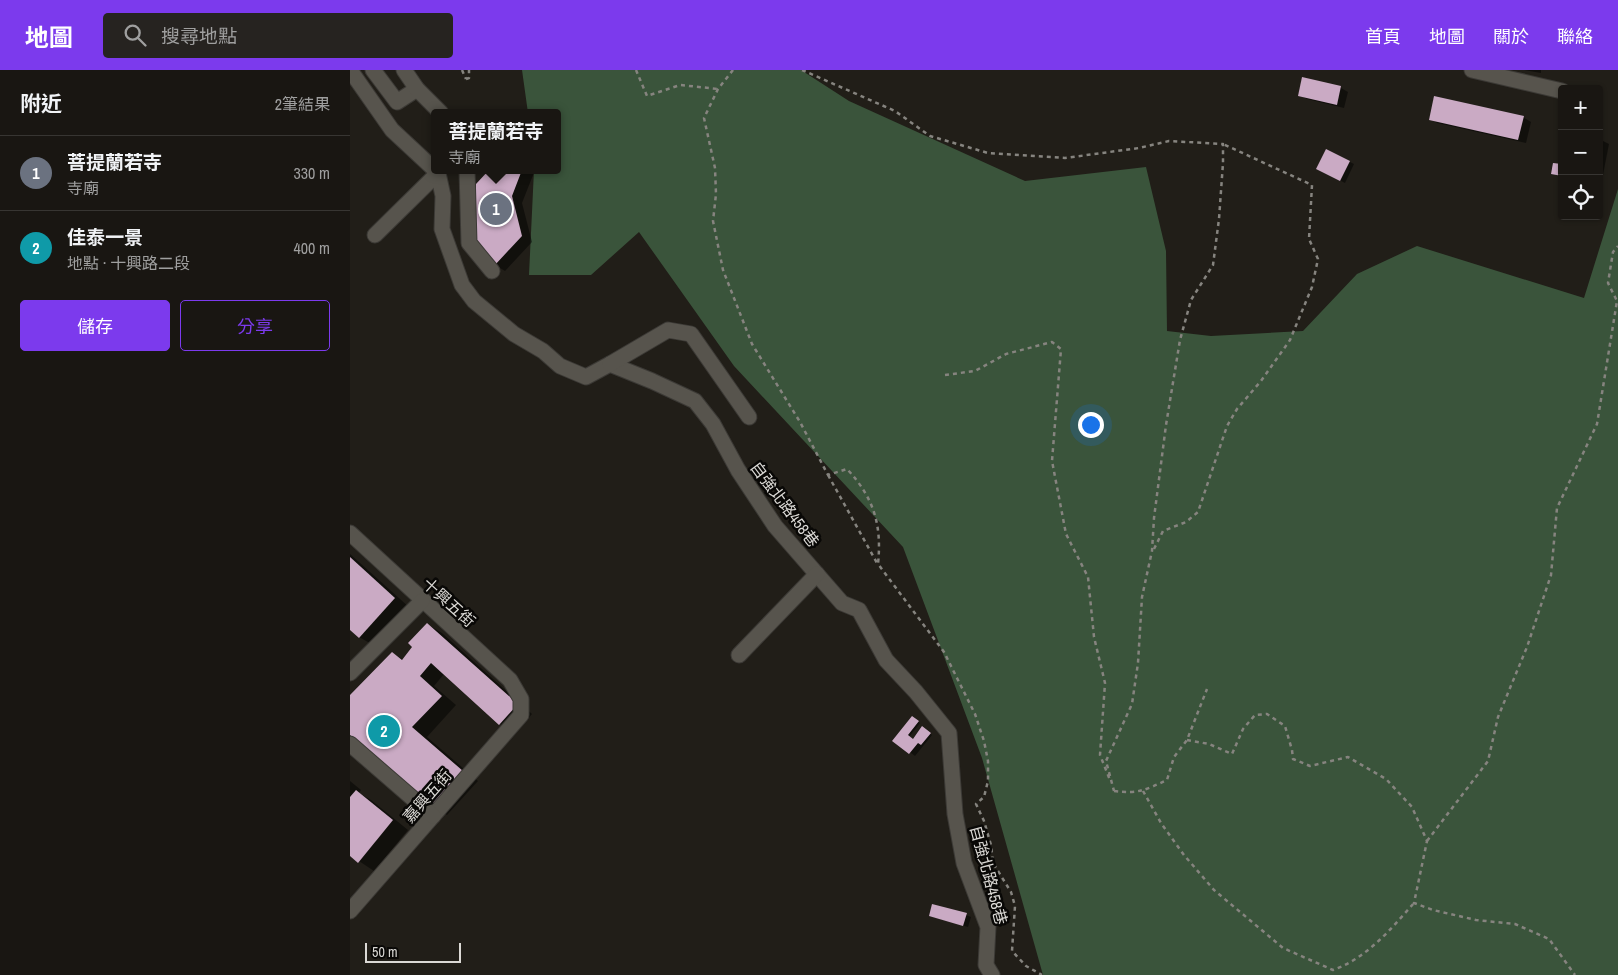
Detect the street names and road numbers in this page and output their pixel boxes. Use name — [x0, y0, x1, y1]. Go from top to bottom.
street label: 自強北路458巷 — [746, 457, 824, 551]
street label: 十興五街 — [418, 572, 480, 632]
street label: 嘉興五街 — [398, 765, 456, 827]
street label: 自強北路458巷 — [965, 823, 1013, 927]

